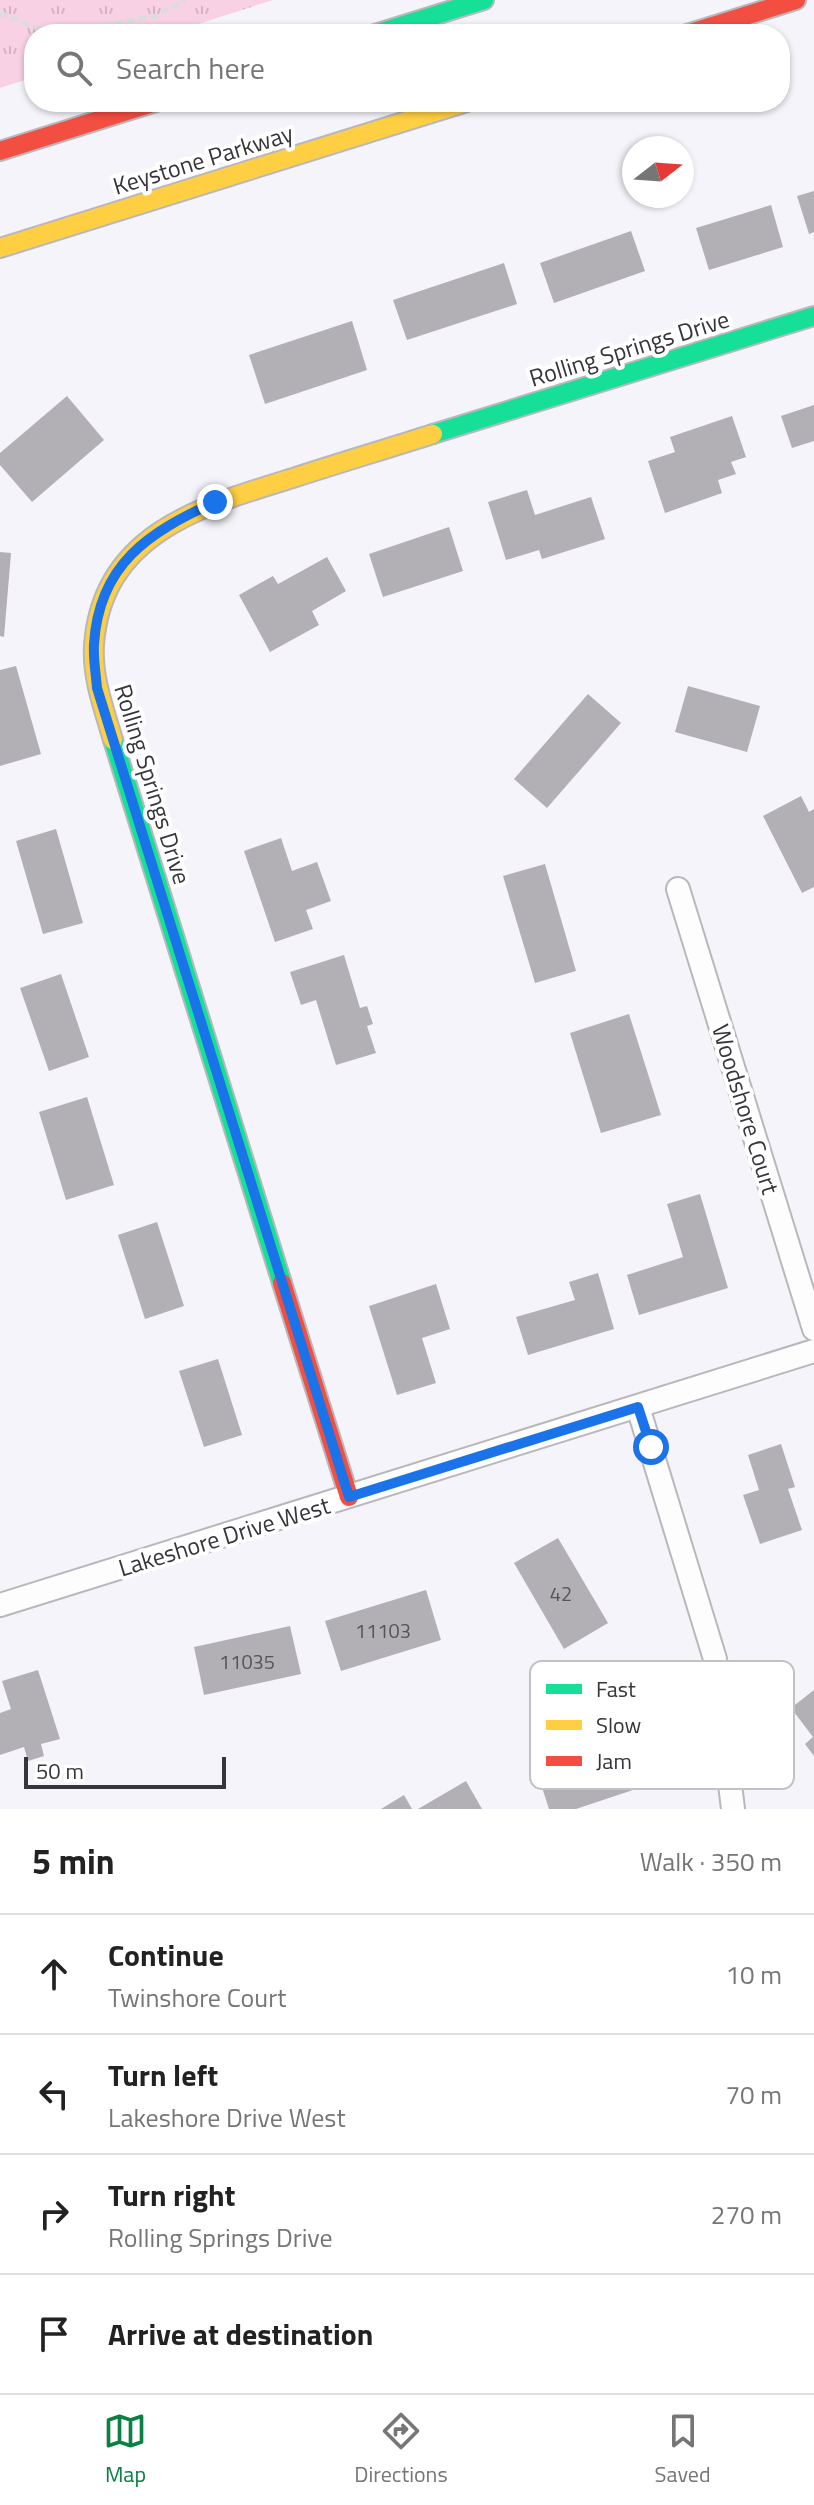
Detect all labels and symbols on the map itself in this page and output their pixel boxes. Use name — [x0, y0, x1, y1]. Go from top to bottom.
street label: Keystone Parkway — [108, 114, 298, 204]
north arrow — [622, 136, 694, 208]
street label: Rolling Springs Drive — [525, 300, 733, 396]
route end — [197, 484, 233, 520]
street label: Rolling Springs Drive — [105, 680, 201, 888]
street label: Woodshore Court — [703, 1020, 789, 1199]
route start — [633, 1429, 669, 1465]
street label: Lakeshore Drive West — [114, 1487, 335, 1585]
house number: 42 — [550, 1578, 572, 1609]
house number: 11103 — [355, 1615, 411, 1646]
house number: 11035 — [219, 1646, 275, 1677]
legend — [530, 1661, 794, 1789]
text: Fast — [596, 1672, 636, 1706]
text: Slow — [596, 1708, 642, 1742]
text: Jam — [596, 1744, 632, 1778]
scale bar — [24, 1753, 226, 1789]

